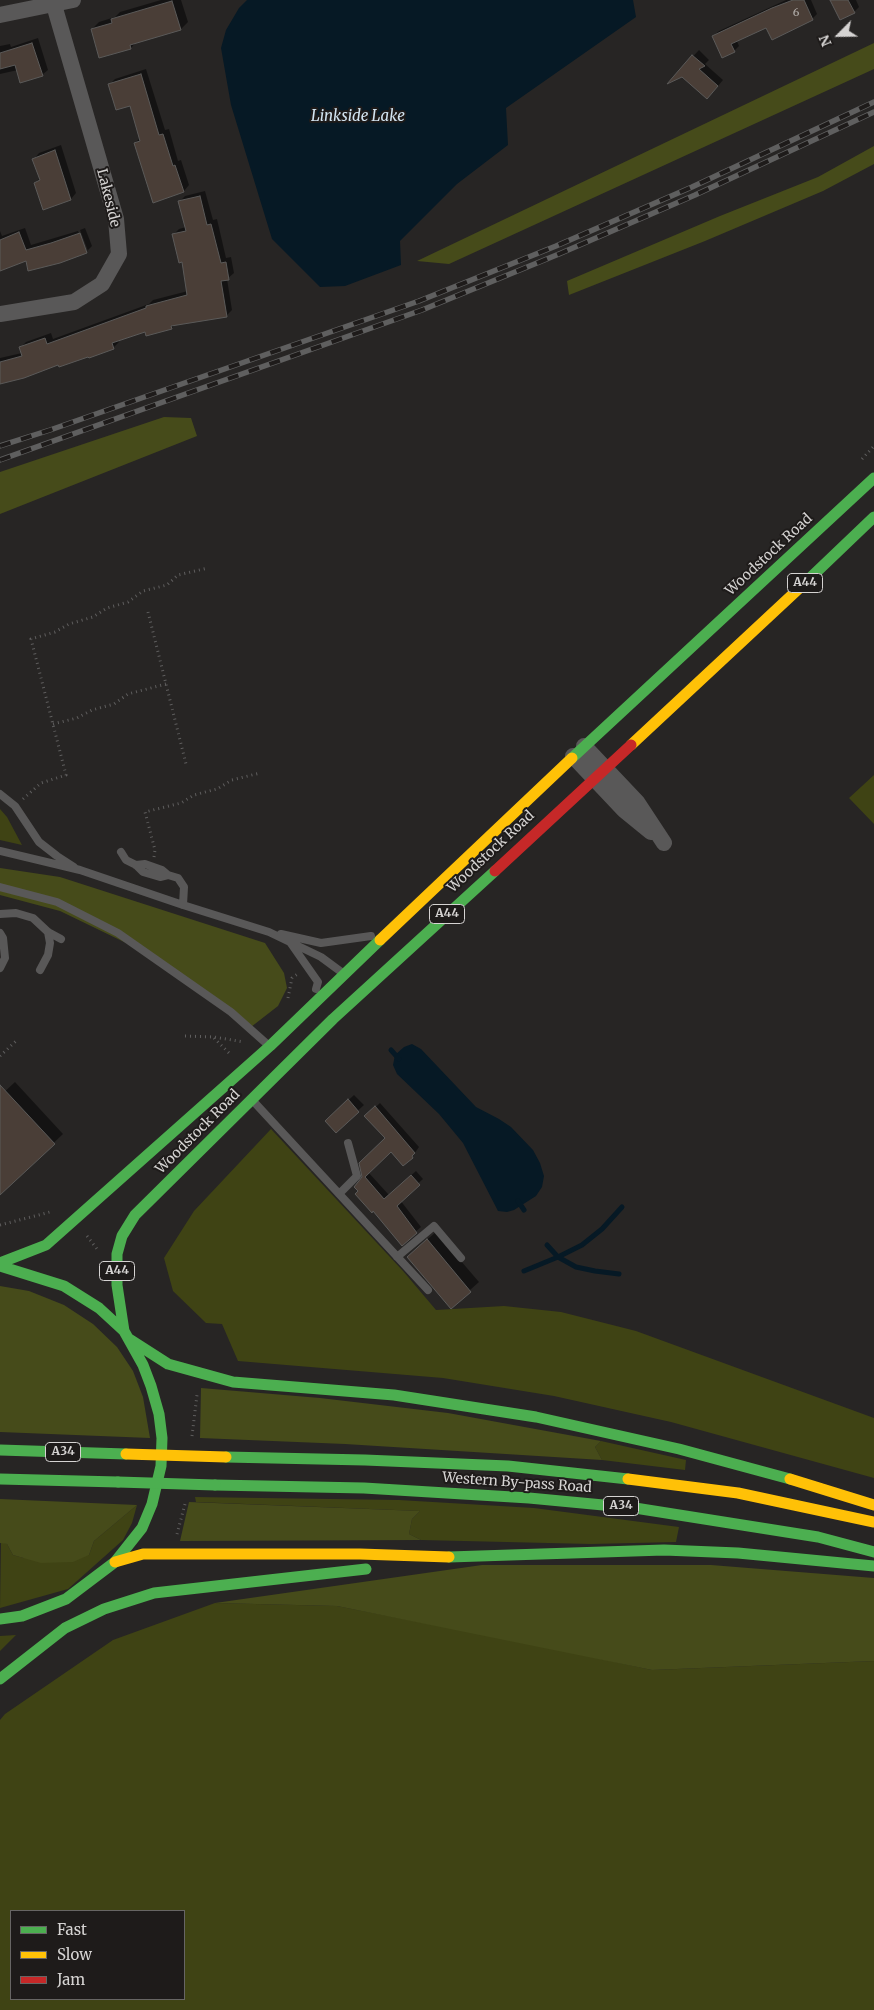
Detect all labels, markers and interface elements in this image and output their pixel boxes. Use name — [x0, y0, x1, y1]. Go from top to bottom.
house number: 6 — [793, 6, 799, 20]
north arrow — [814, 10, 864, 60]
text: N — [815, 32, 836, 49]
water label: Linkside Lake — [311, 108, 405, 126]
street label: Lakeside — [93, 167, 123, 229]
street label: Woodstock Road — [722, 510, 816, 600]
road number: A44 — [788, 574, 822, 592]
street label: Woodstock Road — [444, 807, 538, 897]
road number: A44 — [430, 904, 464, 924]
street label: Woodstock Road — [152, 1086, 244, 1178]
road number: A44 — [100, 1262, 134, 1280]
road number: A34 — [46, 1442, 80, 1461]
street label: Western By-pass Road — [442, 1469, 592, 1497]
road number: A34 — [604, 1496, 638, 1515]
legend — [10, 1910, 185, 2000]
text: Fast — [57, 1920, 87, 1939]
text: Slow — [57, 1945, 92, 1964]
text: Jam — [57, 1970, 85, 1989]

